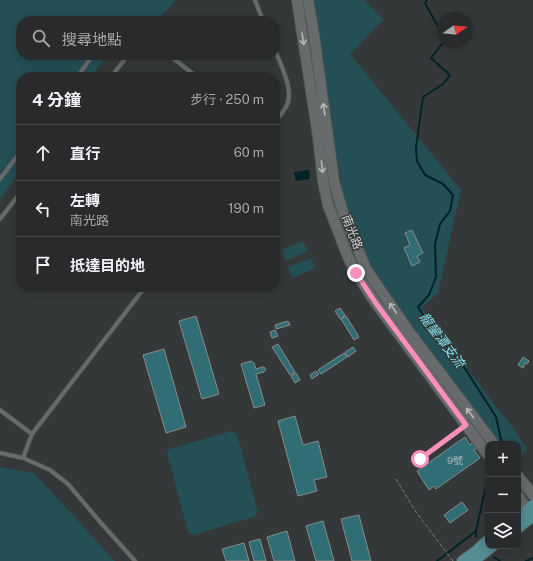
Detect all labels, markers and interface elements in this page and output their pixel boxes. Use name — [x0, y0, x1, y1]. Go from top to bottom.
north arrow — [437, 12, 473, 48]
search box — [16, 16, 280, 60]
icon: search — [30, 27, 52, 49]
text: 搜尋地點 — [62, 31, 122, 48]
one-way arrow — [299, 32, 307, 45]
text: 4 分鐘 — [32, 90, 81, 110]
text: 步行 · 250 m — [190, 92, 264, 107]
one-way arrow — [320, 103, 328, 116]
icon: ahead — [32, 142, 54, 164]
text: 直行 — [70, 145, 100, 162]
text: 60 m — [234, 145, 264, 160]
one-way arrow — [318, 160, 325, 173]
text: 左轉 — [70, 192, 100, 209]
icon: left — [32, 198, 54, 220]
text: 190 m — [228, 201, 264, 216]
text: 南光路 — [70, 213, 109, 228]
street label: 南光路 — [339, 213, 365, 251]
icon: arrive — [32, 254, 54, 276]
text: 抵達目的地 — [70, 257, 145, 274]
route end — [347, 264, 365, 282]
one-way arrow — [389, 303, 397, 314]
water label: 龍鑾潭支流 — [416, 310, 469, 372]
one-way arrow — [466, 407, 475, 418]
map controls — [485, 441, 521, 549]
button: + — [485, 441, 521, 477]
route start — [411, 450, 429, 468]
house number: 9號 — [447, 454, 463, 466]
button: − — [485, 477, 521, 513]
button: layers — [485, 513, 521, 549]

